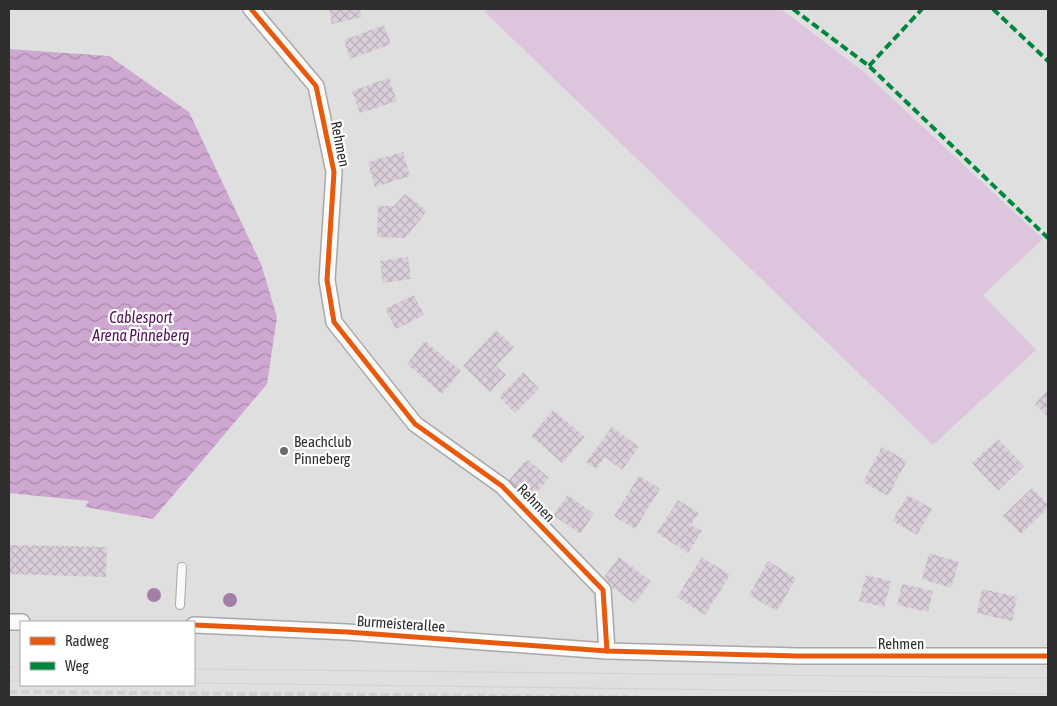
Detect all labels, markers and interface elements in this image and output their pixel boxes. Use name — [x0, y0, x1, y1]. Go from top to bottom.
street label: Rehmen — [328, 119, 353, 168]
water label: Cablesport Arena Pinneberg — [91, 308, 190, 345]
place label: Beachclub Pinneberg — [294, 433, 352, 467]
marker: Beachclub Pinneberg — [278, 445, 290, 457]
street label: Rehmen — [514, 480, 559, 525]
street label: Burmeisterallee — [356, 612, 446, 635]
legend — [20, 621, 195, 686]
text: Radweg — [65, 632, 109, 649]
street label: Rehmen — [878, 635, 924, 652]
text: Weg — [65, 657, 89, 674]

